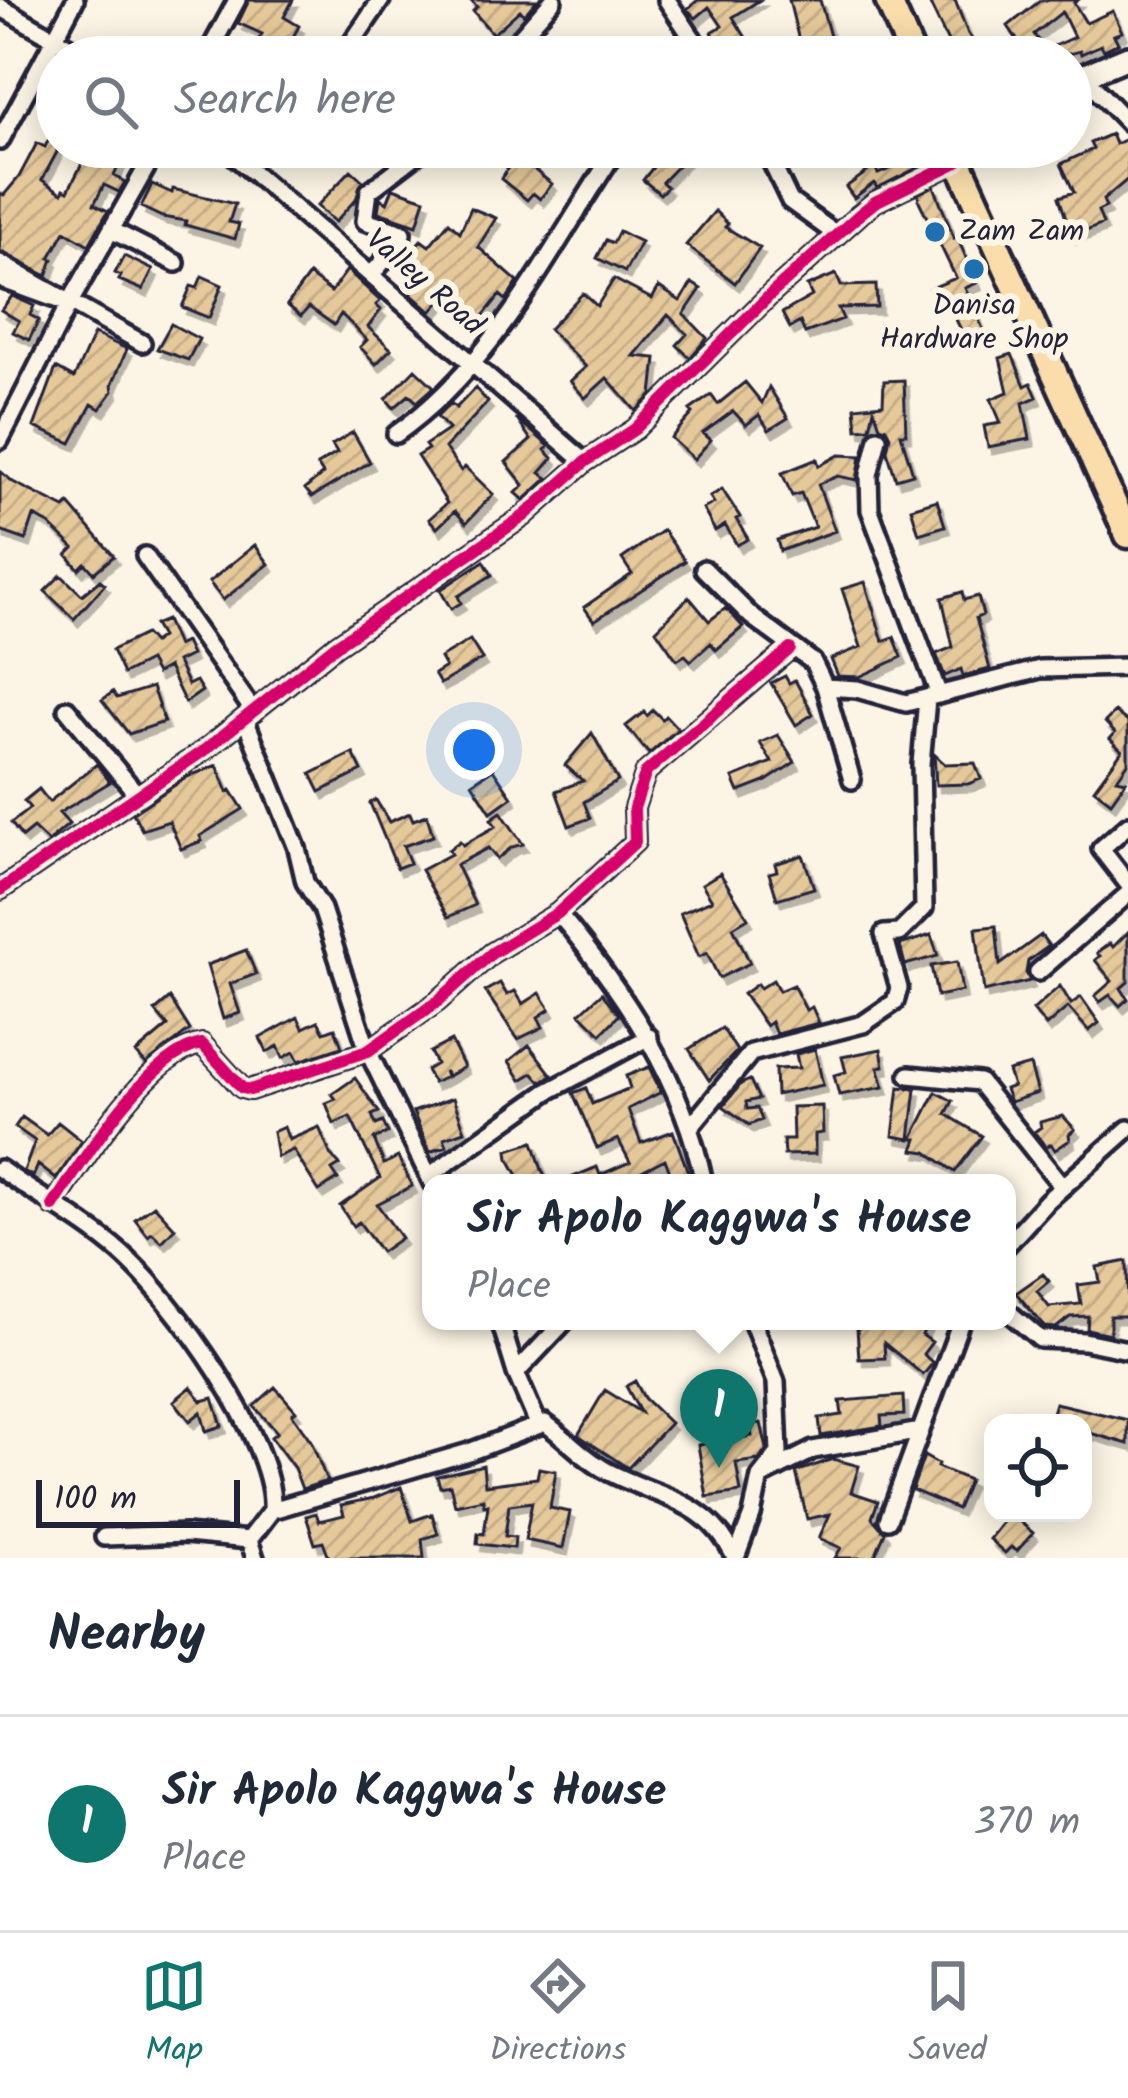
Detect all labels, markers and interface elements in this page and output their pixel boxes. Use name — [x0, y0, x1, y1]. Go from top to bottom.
search box — [36, 36, 1092, 168]
text: Search here — [174, 66, 396, 138]
icon: search — [78, 69, 144, 135]
place label: Zam Zam — [959, 208, 1084, 256]
street label: Valley Road — [354, 217, 495, 349]
marker: Zam Zam — [922, 219, 948, 245]
marker: Danisa Hardware Shop — [961, 256, 987, 282]
place label: Danisa Hardware Shop — [880, 282, 1068, 364]
your location — [444, 720, 504, 780]
popup — [422, 1174, 1016, 1330]
text: Sir Apolo Kaggwa's House — [467, 1185, 971, 1257]
text: Place — [467, 1257, 551, 1319]
pin: 1 — [680, 1369, 758, 1468]
map controls — [984, 1414, 1092, 1522]
button: locate — [984, 1414, 1092, 1522]
scale bar — [36, 1474, 240, 1527]
text: 100 m — [54, 1474, 137, 1527]
text: Nearby — [48, 1596, 205, 1677]
text: Sir Apolo Kaggwa's House — [162, 1757, 666, 1829]
text: 1 — [81, 1793, 93, 1855]
text: 370 m — [974, 1793, 1080, 1855]
text: Place — [162, 1829, 246, 1891]
tab: Map — [141, 1953, 207, 2078]
tab: Directions — [489, 1953, 626, 2078]
tab: Saved — [909, 1953, 987, 2078]

